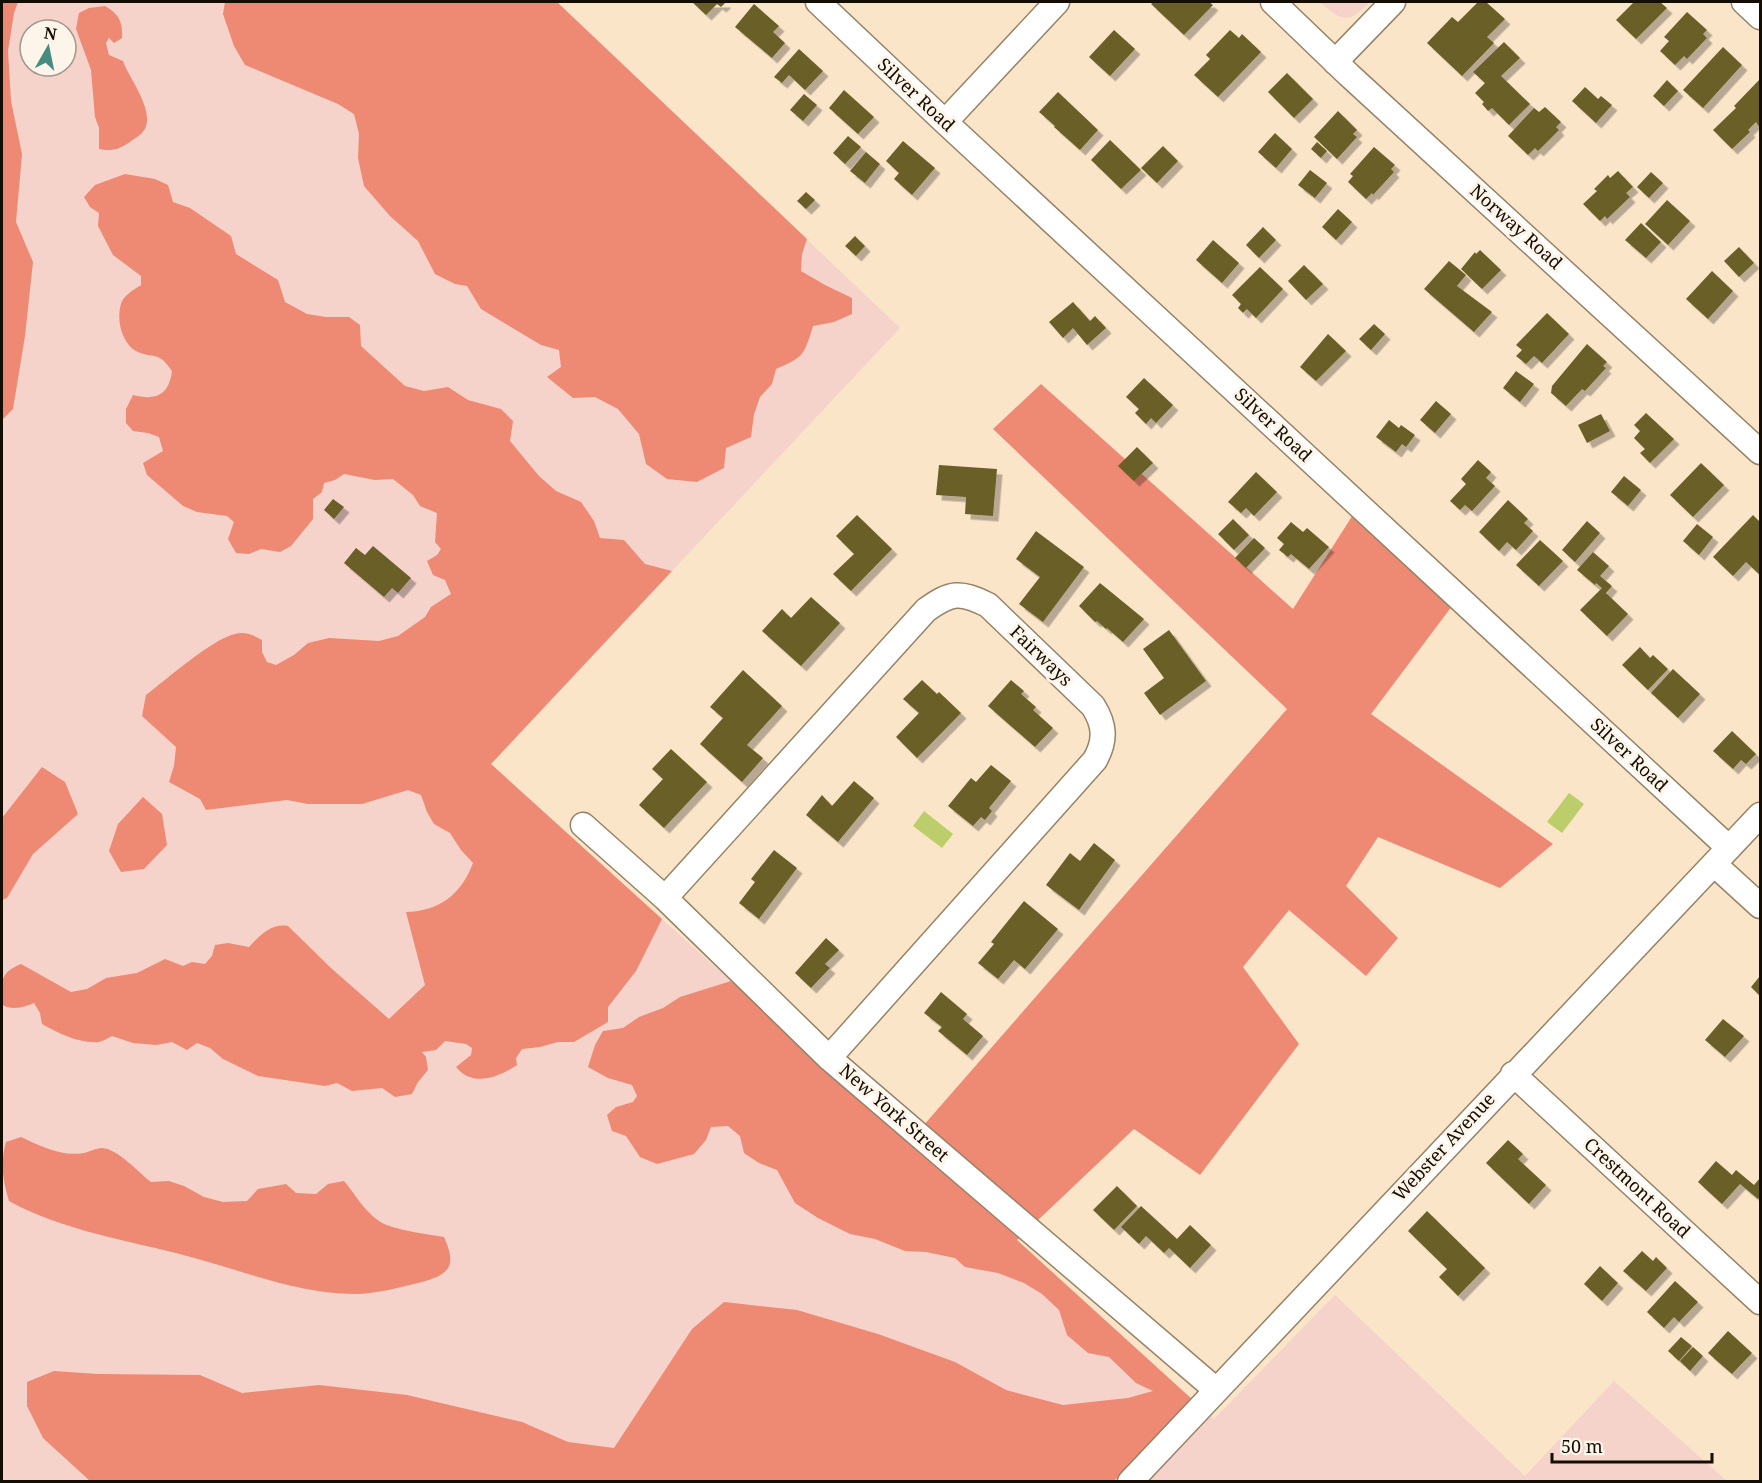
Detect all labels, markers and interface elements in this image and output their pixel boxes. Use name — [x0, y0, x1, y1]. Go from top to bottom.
north arrow — [18, 18, 78, 78]
text: N — [42, 21, 59, 45]
street label: Silver Road — [873, 52, 961, 136]
street label: Norway Road — [1465, 178, 1568, 274]
street label: Silver Road — [1230, 382, 1318, 466]
street label: Fairways — [1005, 620, 1078, 691]
street label: Silver Road — [1586, 712, 1674, 796]
street label: New York Street — [835, 1058, 955, 1167]
street label: Webster Avenue — [1387, 1087, 1500, 1206]
street label: Crestmont Road — [1579, 1132, 1696, 1243]
scale bar — [1552, 1426, 1712, 1464]
text: 50 m — [1561, 1434, 1603, 1458]

